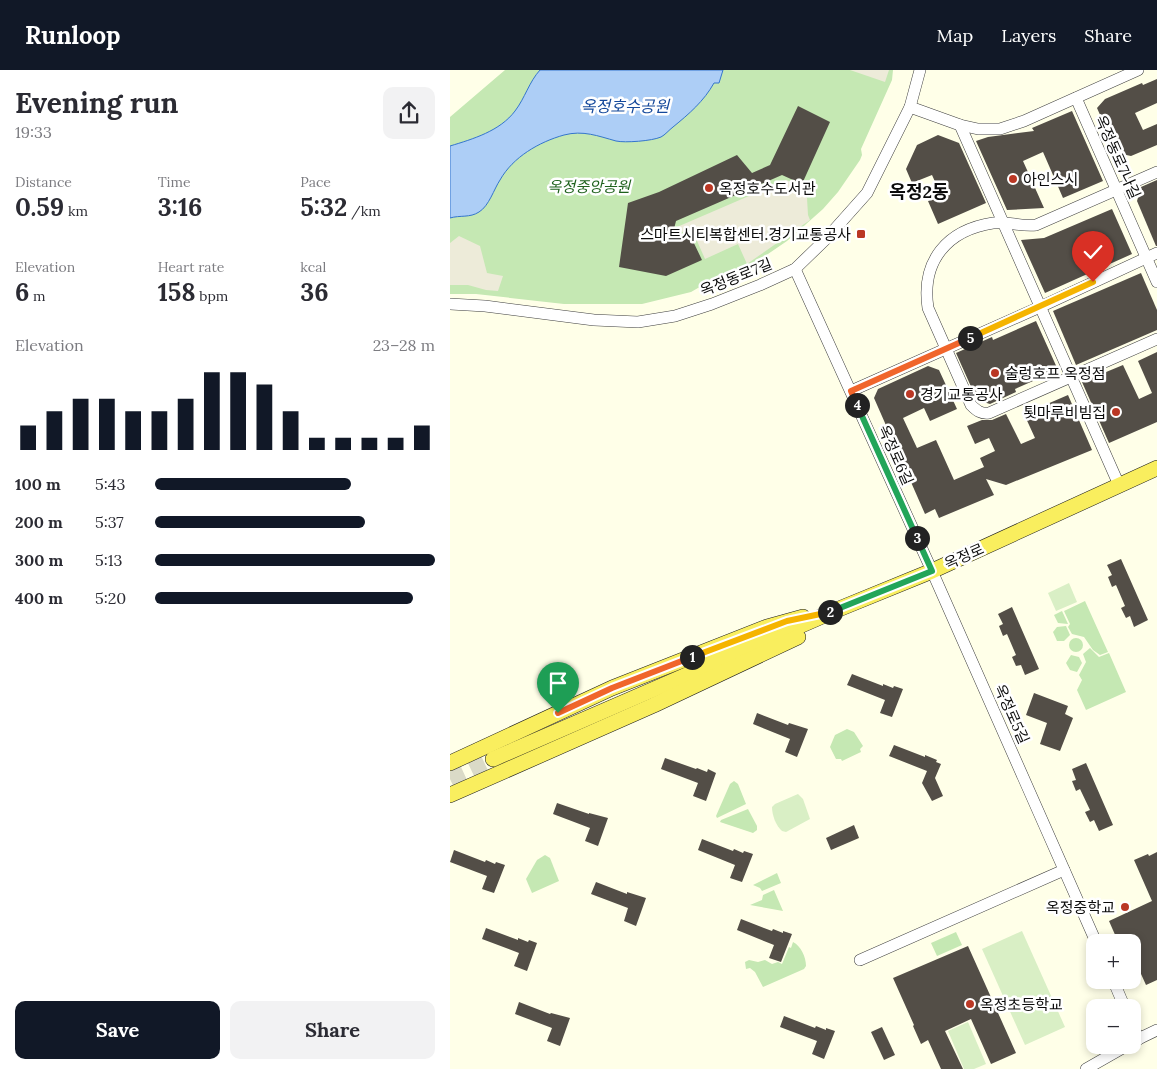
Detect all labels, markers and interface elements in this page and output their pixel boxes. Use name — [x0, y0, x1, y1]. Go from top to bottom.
text: Runloop — [25, 20, 121, 51]
text: Map — [937, 24, 973, 47]
text: Layers — [1001, 24, 1056, 47]
text: Share — [1084, 24, 1132, 47]
text: Evening run — [15, 85, 178, 121]
button: share — [383, 87, 435, 139]
water label: 옥정호수공원 — [581, 96, 670, 116]
street label: 옥정동로7나길 — [1091, 112, 1145, 202]
text: 19:33 — [15, 122, 52, 142]
place label: 아인스시 — [1023, 170, 1078, 189]
text: Distance — [15, 173, 72, 191]
text: Time — [158, 173, 191, 191]
text: Pace — [300, 173, 331, 191]
marker: 아인스시 — [1007, 173, 1019, 185]
park label: 옥정중앙공원 — [548, 177, 632, 196]
place label: 옥정호수도서관 — [719, 179, 816, 198]
district label: 옥정2동 — [889, 180, 949, 203]
marker: 옥정호수도서관 — [703, 182, 715, 194]
text: 0.59 — [15, 191, 64, 223]
text: 3:16 — [158, 191, 202, 223]
text: 5:32 — [300, 191, 347, 223]
text: km — [64, 202, 88, 220]
text: /km — [347, 202, 381, 220]
place label: 스마트시티복합센터.경기교통공사 — [640, 225, 851, 244]
marker: 스마트시티복합센터.경기교통공사 — [855, 228, 867, 240]
pin — [1072, 231, 1114, 282]
icon: check — [1079, 238, 1107, 266]
street label: 옥정동로7길 — [697, 254, 775, 300]
text: Elevation — [15, 258, 75, 276]
text: Heart rate — [158, 258, 224, 276]
text: kcal — [300, 258, 326, 276]
text: 6 — [15, 276, 29, 308]
text: 158 — [158, 276, 196, 308]
text: 36 — [300, 276, 329, 308]
text: m — [29, 287, 46, 305]
text: bpm — [196, 287, 228, 305]
pin: 5 — [958, 326, 982, 350]
text: 5 — [967, 329, 974, 347]
text: Elevation — [15, 335, 84, 355]
text: 23–28 m — [373, 335, 435, 355]
place label: 술렁호프 옥정점 — [1005, 364, 1106, 383]
marker: 술렁호프 옥정점 — [989, 367, 1001, 379]
place label: 경기교통공사 — [920, 385, 1003, 404]
marker: 경기교통공사 — [904, 388, 916, 400]
pin: 4 — [844, 392, 870, 418]
text: 4 — [854, 396, 861, 414]
place label: 툇마루비빔집 — [1023, 403, 1106, 422]
marker: 툇마루비빔집 — [1110, 406, 1122, 418]
street label: 옥정로6길 — [874, 422, 918, 488]
text: 100 m — [15, 474, 61, 494]
text: 5:43 — [95, 474, 125, 494]
text: 200 m — [15, 512, 63, 532]
text: 5:37 — [95, 512, 124, 532]
pin: 3 — [904, 526, 930, 550]
text: 3 — [914, 529, 921, 547]
street label: 옥정로 — [941, 539, 987, 573]
text: 300 m — [15, 550, 63, 570]
text: 5:13 — [95, 550, 122, 570]
text: 400 m — [15, 588, 63, 608]
text: 5:20 — [95, 588, 126, 608]
pin: 2 — [818, 600, 842, 624]
text: 2 — [827, 603, 834, 621]
pin: 1 — [680, 644, 704, 670]
text: 1 — [690, 648, 695, 666]
pin — [537, 662, 579, 713]
icon: arrive — [544, 669, 572, 697]
street label: 옥정로5길 — [990, 681, 1034, 747]
place label: 옥정중학교 — [1046, 898, 1115, 917]
marker: 옥정중학교 — [1119, 901, 1131, 913]
map controls — [1086, 934, 1141, 1054]
button: + — [1086, 934, 1141, 989]
place label: 옥정초등학교 — [980, 995, 1063, 1014]
marker: 옥정초등학교 — [964, 998, 976, 1010]
button: − — [1086, 999, 1141, 1054]
button: Save — [15, 1001, 220, 1059]
button: Share — [230, 1001, 435, 1059]

